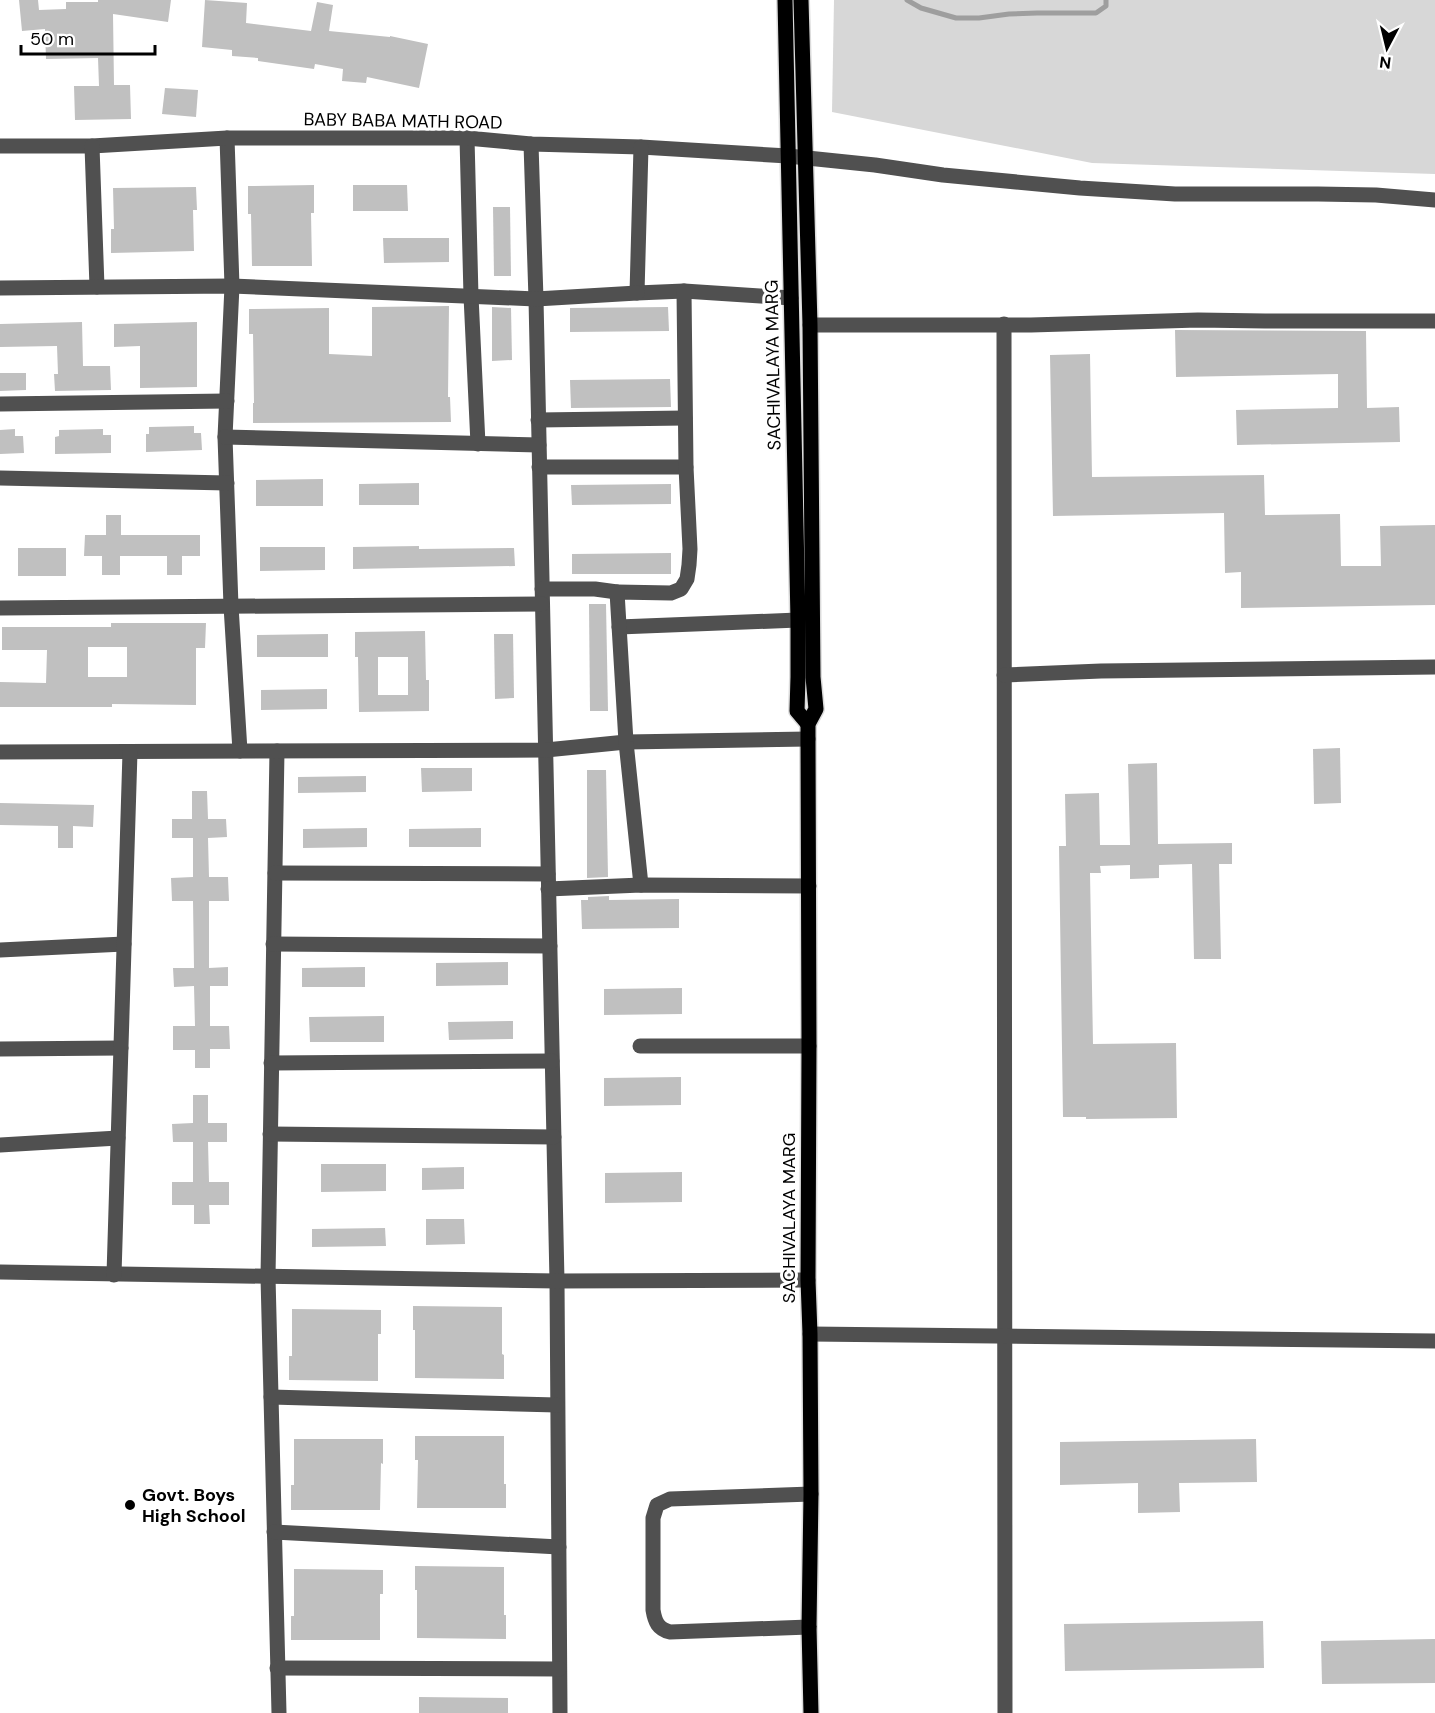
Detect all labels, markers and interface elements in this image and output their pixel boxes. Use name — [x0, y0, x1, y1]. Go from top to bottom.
scale bar — [21, 18, 154, 56]
north arrow — [1357, 18, 1417, 78]
text: 50 m — [30, 27, 74, 51]
text: N — [1378, 51, 1392, 74]
street label: BABY BABA MATH ROAD — [303, 107, 503, 135]
street label: SACHIVALAYA MARG — [760, 279, 786, 451]
street label: SACHIVALAYA MARG — [777, 1133, 801, 1303]
place label: Govt. Boys High School — [142, 1483, 246, 1528]
marker: Govt. Boys High School — [123, 1498, 137, 1512]

